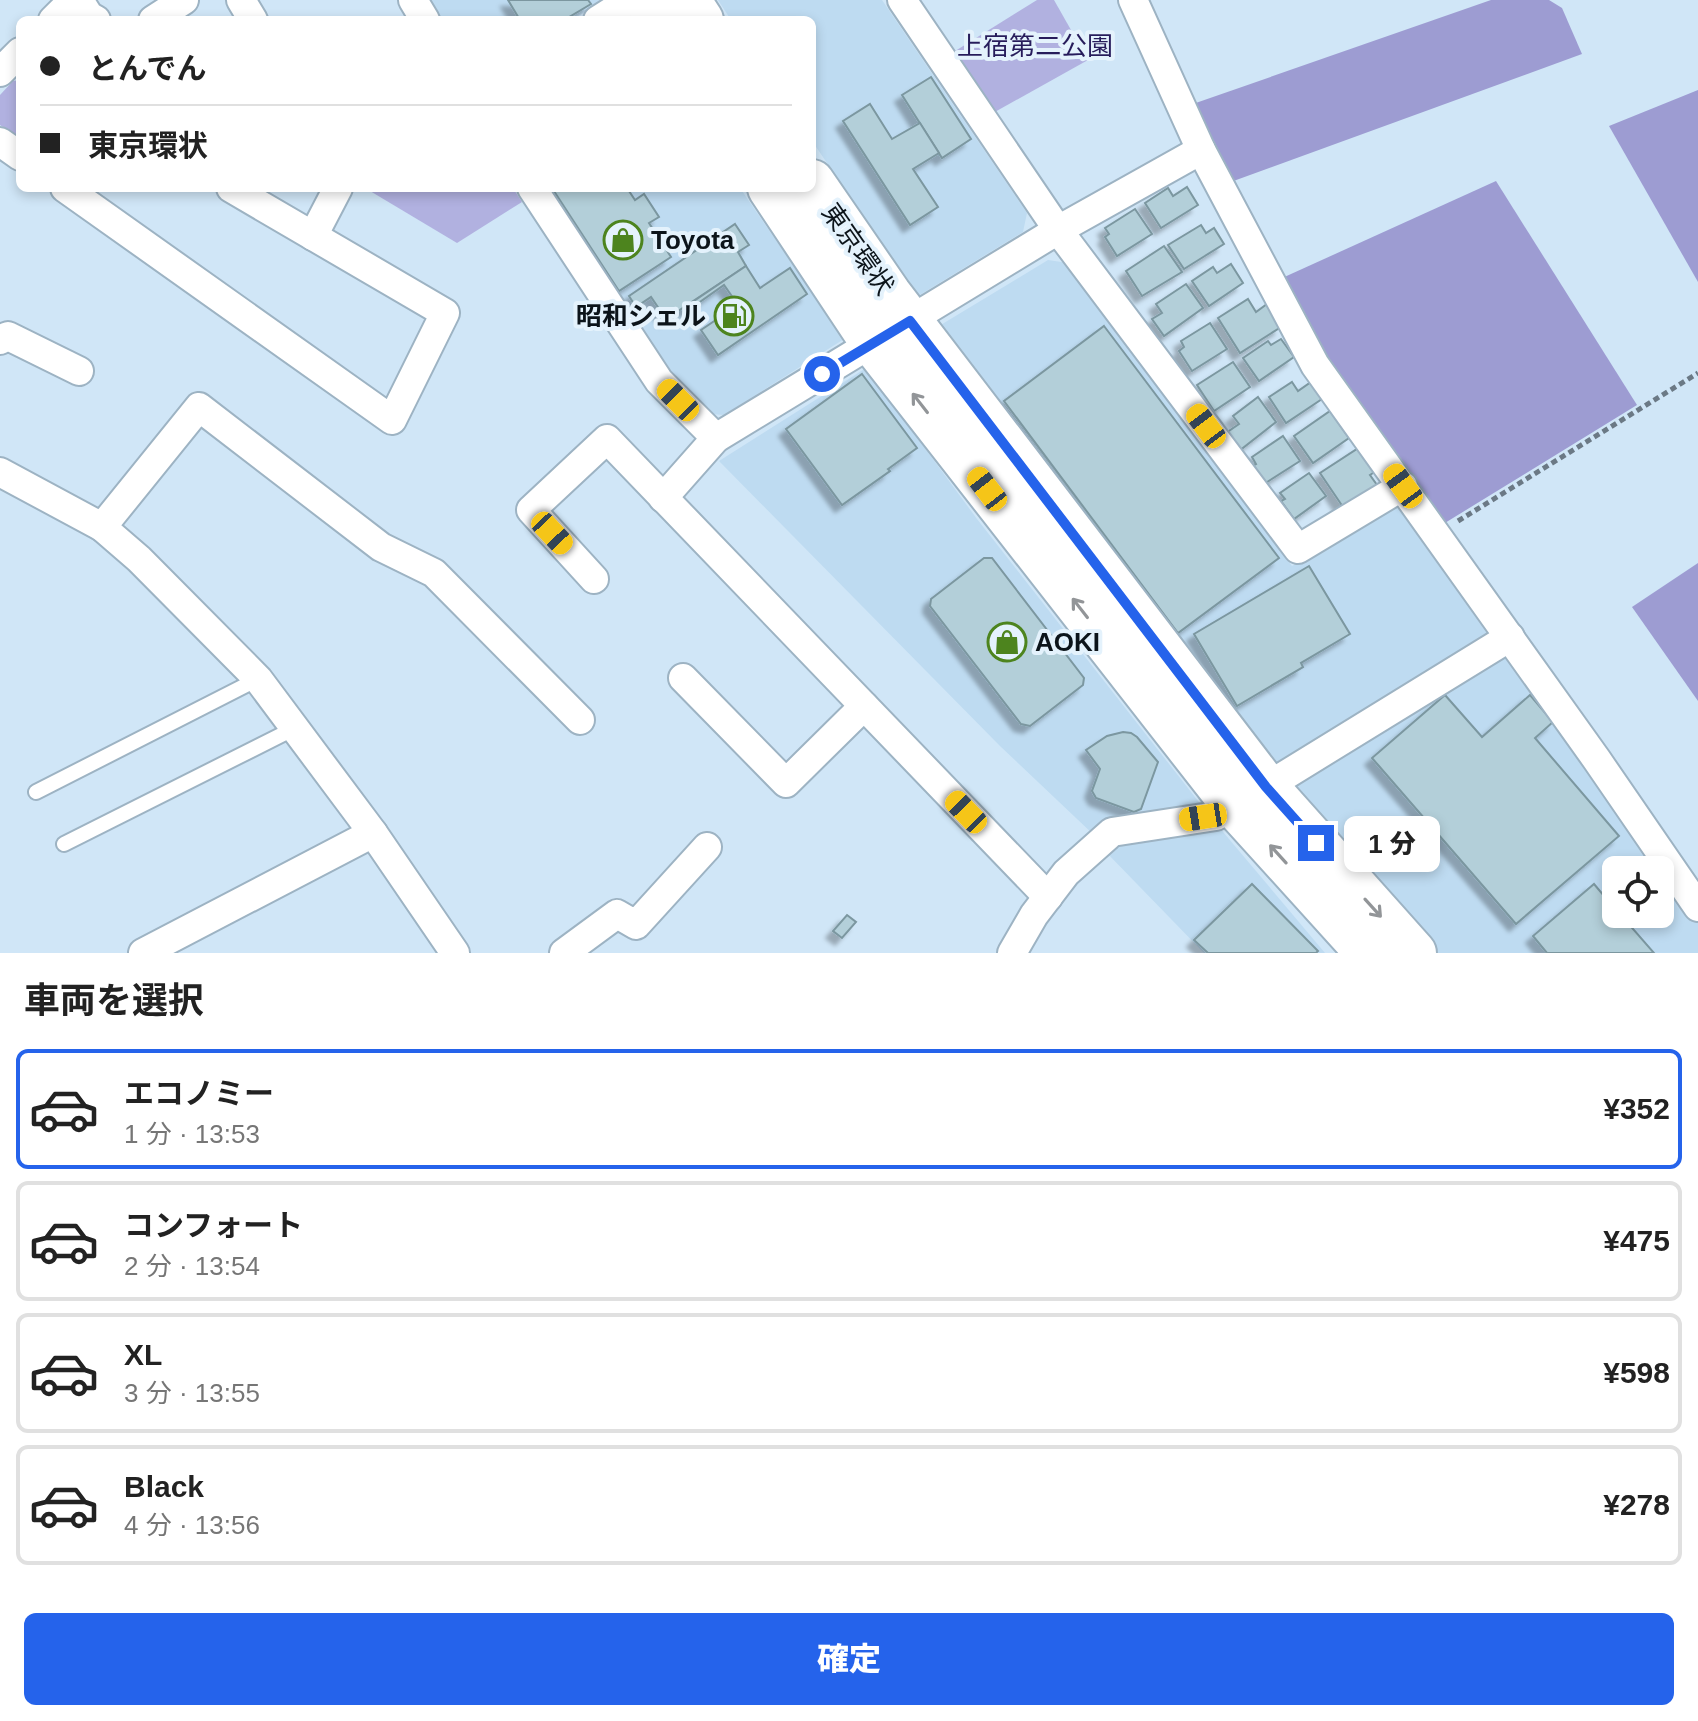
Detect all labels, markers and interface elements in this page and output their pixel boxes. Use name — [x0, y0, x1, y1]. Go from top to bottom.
park label: 上宿第二公園 — [957, 31, 1113, 61]
text: とんでん — [88, 52, 207, 85]
text: 東京環状 — [88, 129, 208, 162]
street label: 東京環状 — [816, 198, 900, 300]
shop icon: Toyota — [602, 219, 644, 261]
place label: Toyota — [651, 225, 735, 255]
fuel station icon: 昭和シェル — [713, 295, 755, 337]
place label: 昭和シェル — [576, 301, 706, 331]
route start — [804, 356, 840, 392]
car — [653, 375, 703, 425]
one-way arrow — [911, 393, 929, 414]
car — [1182, 400, 1230, 452]
car — [1379, 460, 1427, 512]
car — [963, 463, 1011, 515]
car — [527, 507, 577, 559]
one-way arrow — [1071, 598, 1089, 619]
shop icon: AOKI — [986, 621, 1028, 663]
place label: AOKI — [1035, 627, 1100, 657]
car — [941, 786, 991, 838]
car — [1177, 801, 1229, 833]
callout: 1 分 — [1344, 815, 1440, 871]
route end — [1298, 825, 1334, 861]
text: 1 分 — [1368, 829, 1416, 859]
one-way arrow — [1270, 844, 1288, 864]
map controls — [1602, 856, 1674, 928]
button: locate — [1602, 856, 1674, 928]
one-way arrow — [1364, 897, 1382, 917]
text: 車両を選択 — [24, 980, 204, 1021]
icon: car — [28, 1073, 100, 1145]
text: エコノミー — [124, 1077, 274, 1110]
text: ¥352 — [1603, 1092, 1670, 1125]
text: 1 分 · 13:53 — [124, 1119, 260, 1149]
icon: car — [28, 1205, 100, 1277]
text: コンフォート — [124, 1209, 303, 1242]
text: ¥475 — [1603, 1224, 1670, 1257]
text: 2 分 · 13:54 — [124, 1251, 260, 1281]
icon: car — [28, 1337, 100, 1409]
text: XL — [124, 1338, 162, 1371]
text: ¥598 — [1603, 1356, 1670, 1389]
text: 3 分 · 13:55 — [124, 1378, 260, 1408]
icon: car — [28, 1469, 100, 1541]
text: Black — [124, 1470, 204, 1503]
text: ¥278 — [1603, 1488, 1670, 1521]
text: 4 分 · 13:56 — [124, 1510, 260, 1540]
button: 確定 — [24, 1613, 1674, 1705]

